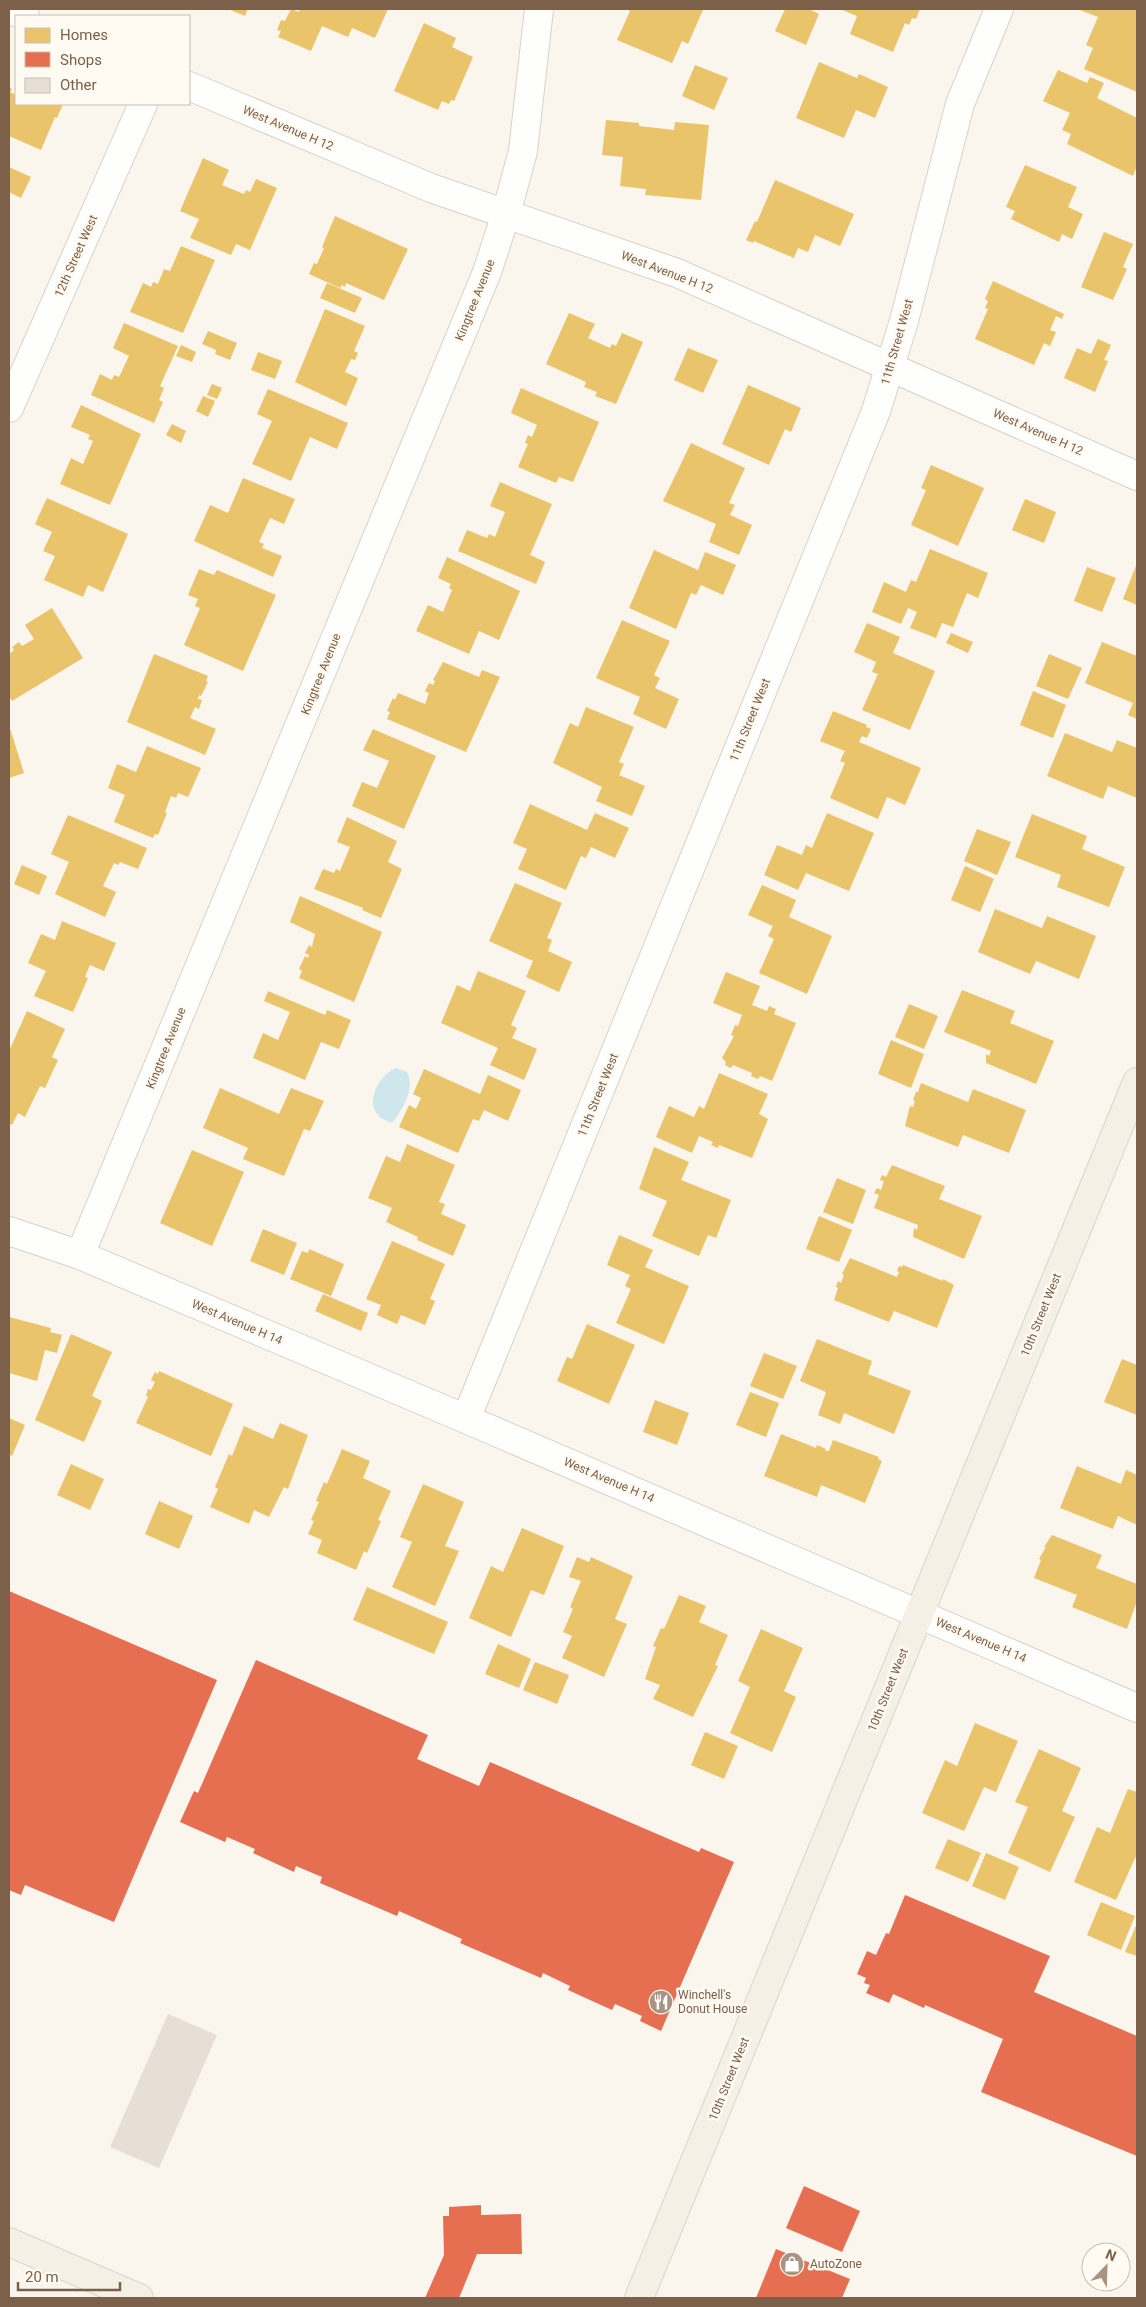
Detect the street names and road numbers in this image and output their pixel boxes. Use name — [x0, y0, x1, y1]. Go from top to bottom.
street label: West Avenue H 12 — [241, 103, 336, 154]
street label: 12th Street West — [52, 213, 100, 299]
street label: West Avenue H 12 — [619, 248, 715, 296]
street label: Kingtree Avenue — [452, 257, 498, 343]
street label: 11th Street West — [878, 297, 916, 387]
street label: West Avenue H 12 — [991, 406, 1085, 458]
street label: Kingtree Avenue — [298, 631, 344, 717]
street label: 11th Street West — [727, 676, 773, 764]
street label: Kingtree Avenue — [143, 1005, 189, 1091]
street label: 11th Street West — [575, 1051, 621, 1139]
street label: 10th Street West — [1018, 1271, 1064, 1359]
street label: West Avenue H 14 — [190, 1297, 285, 1348]
street label: West Avenue H 14 — [562, 1455, 657, 1506]
street label: West Avenue H 14 — [934, 1615, 1029, 1666]
street label: 10th Street West — [865, 1646, 911, 1734]
street label: 10th Street West — [706, 2035, 752, 2123]

